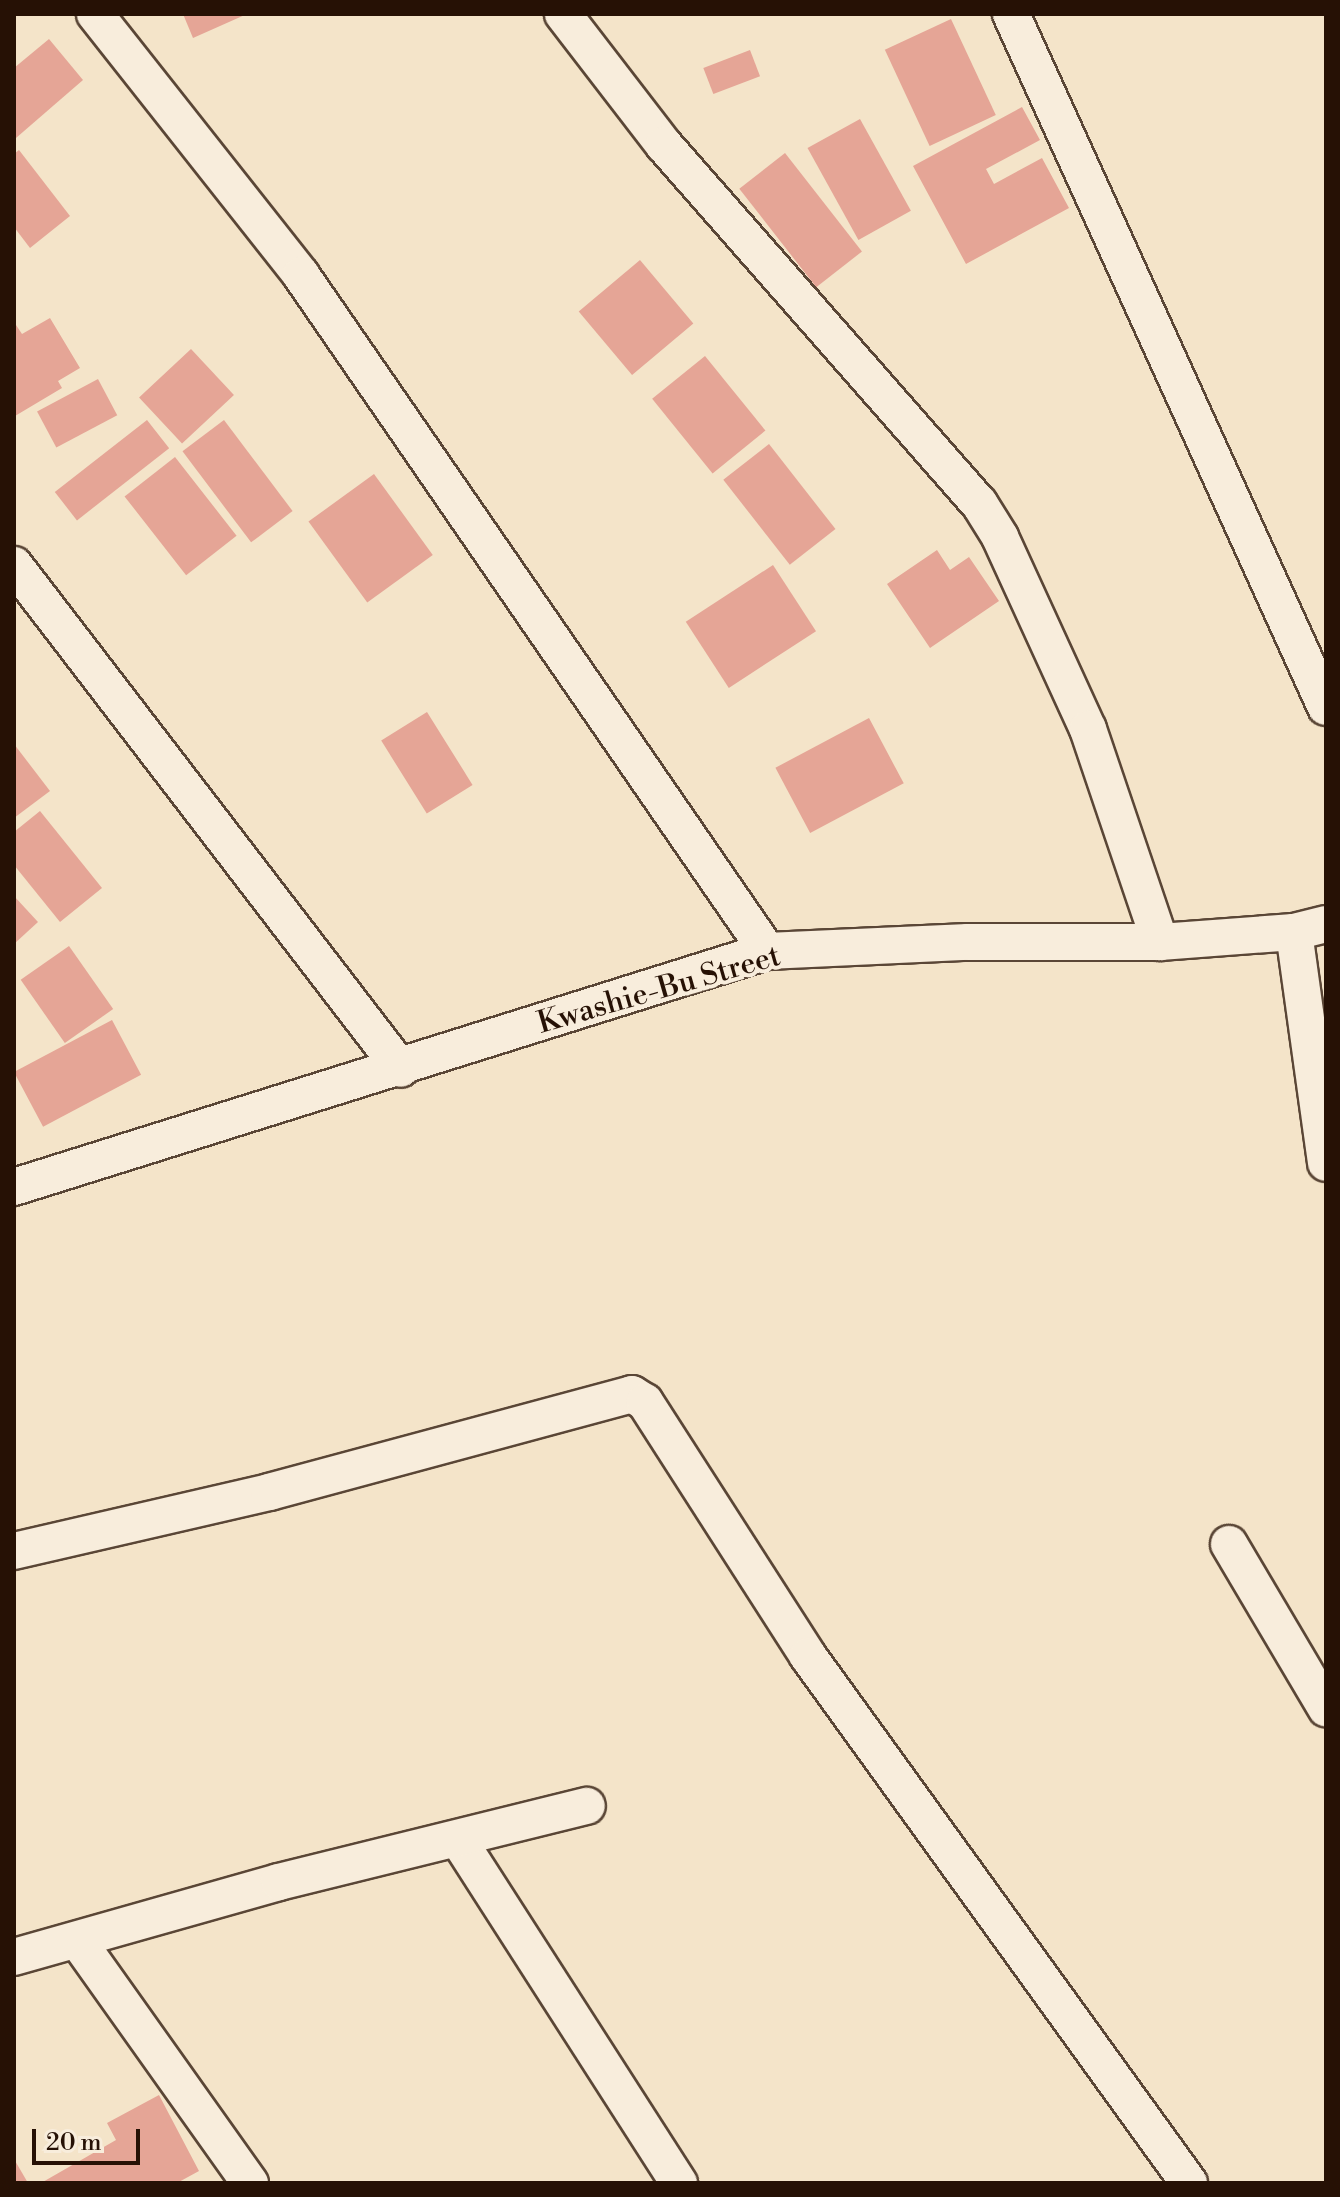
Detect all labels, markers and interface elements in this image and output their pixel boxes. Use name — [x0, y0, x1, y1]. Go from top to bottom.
street label: Kwashie-Bu Street — [533, 938, 785, 1042]
scale bar — [36, 2113, 144, 2163]
text: 20 m — [46, 2128, 102, 2158]

